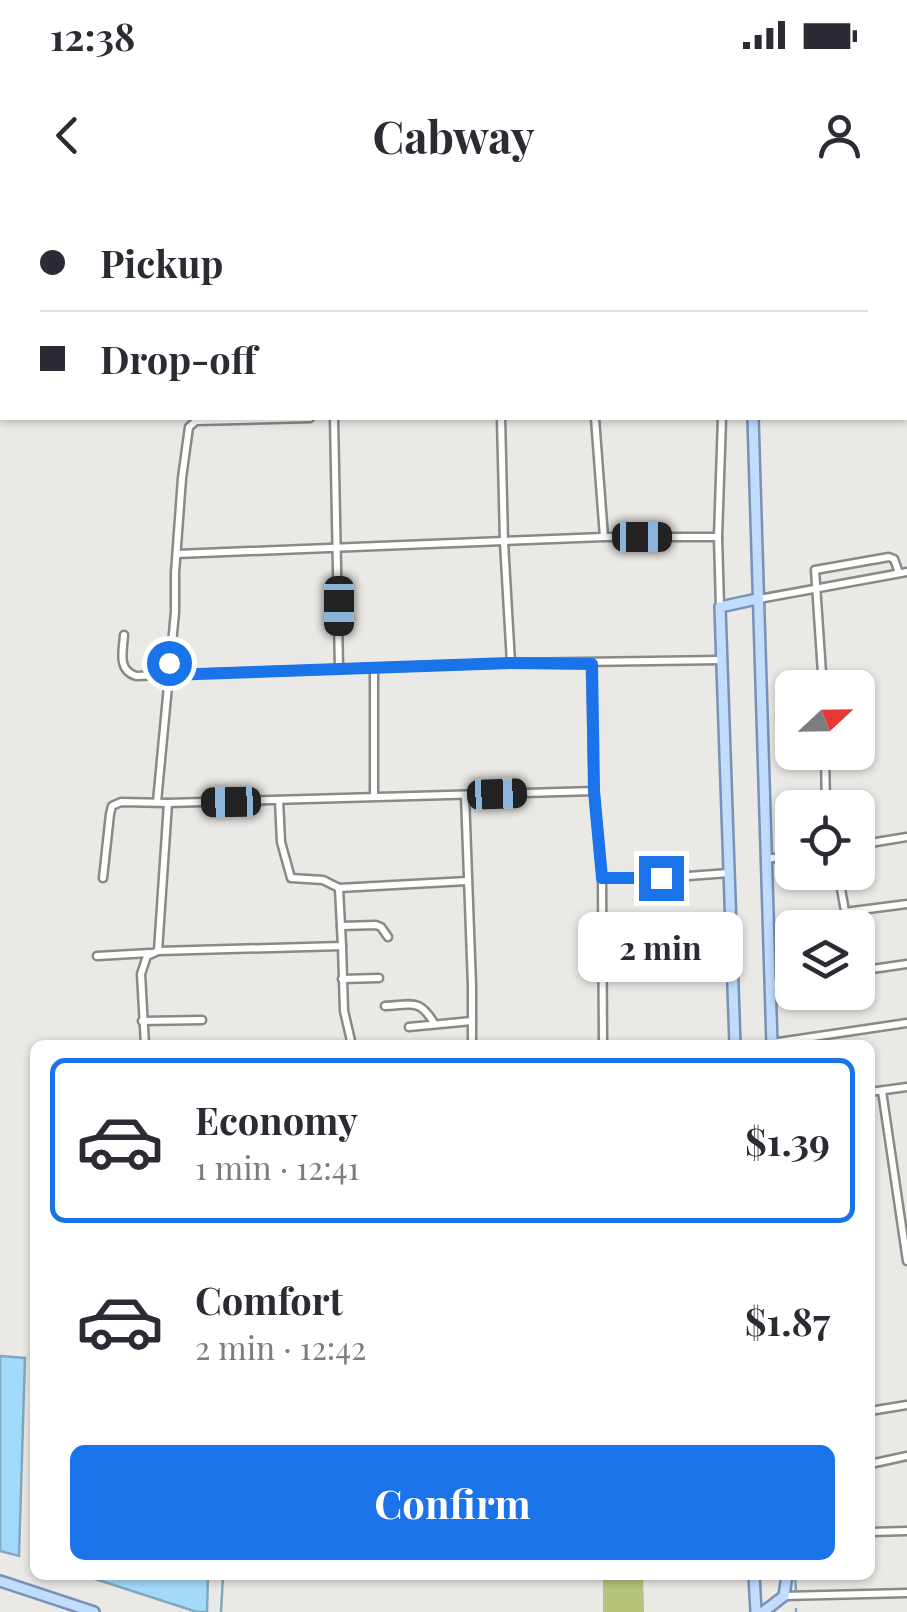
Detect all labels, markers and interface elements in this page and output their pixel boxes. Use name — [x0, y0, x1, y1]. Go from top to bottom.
text: 12:38 — [50, 10, 135, 61]
text: Cabway — [372, 105, 535, 165]
icon: back — [40, 108, 95, 163]
icon: person — [812, 108, 867, 163]
text: Pickup — [100, 237, 223, 288]
text: Drop-off — [100, 333, 257, 384]
car — [612, 522, 672, 552]
car — [324, 576, 354, 636]
route start — [147, 641, 192, 686]
north arrow — [775, 670, 875, 770]
map controls — [775, 670, 875, 1010]
car — [466, 778, 528, 810]
car — [201, 786, 261, 818]
button: locate — [775, 790, 875, 890]
route end — [639, 856, 684, 901]
button: layers — [775, 910, 875, 1010]
callout: 2 min — [578, 913, 744, 983]
text: 2 min — [619, 925, 702, 968]
text: Economy — [195, 1094, 358, 1145]
icon: car — [75, 1096, 165, 1186]
text: $1.39 — [745, 1115, 830, 1166]
text: 1 min · 12:41 — [195, 1145, 359, 1188]
text: Comfort — [195, 1274, 343, 1325]
icon: car — [75, 1276, 165, 1366]
text: $1.87 — [745, 1295, 830, 1346]
text: 2 min · 12:42 — [195, 1325, 366, 1368]
button: Confirm — [70, 1445, 835, 1560]

